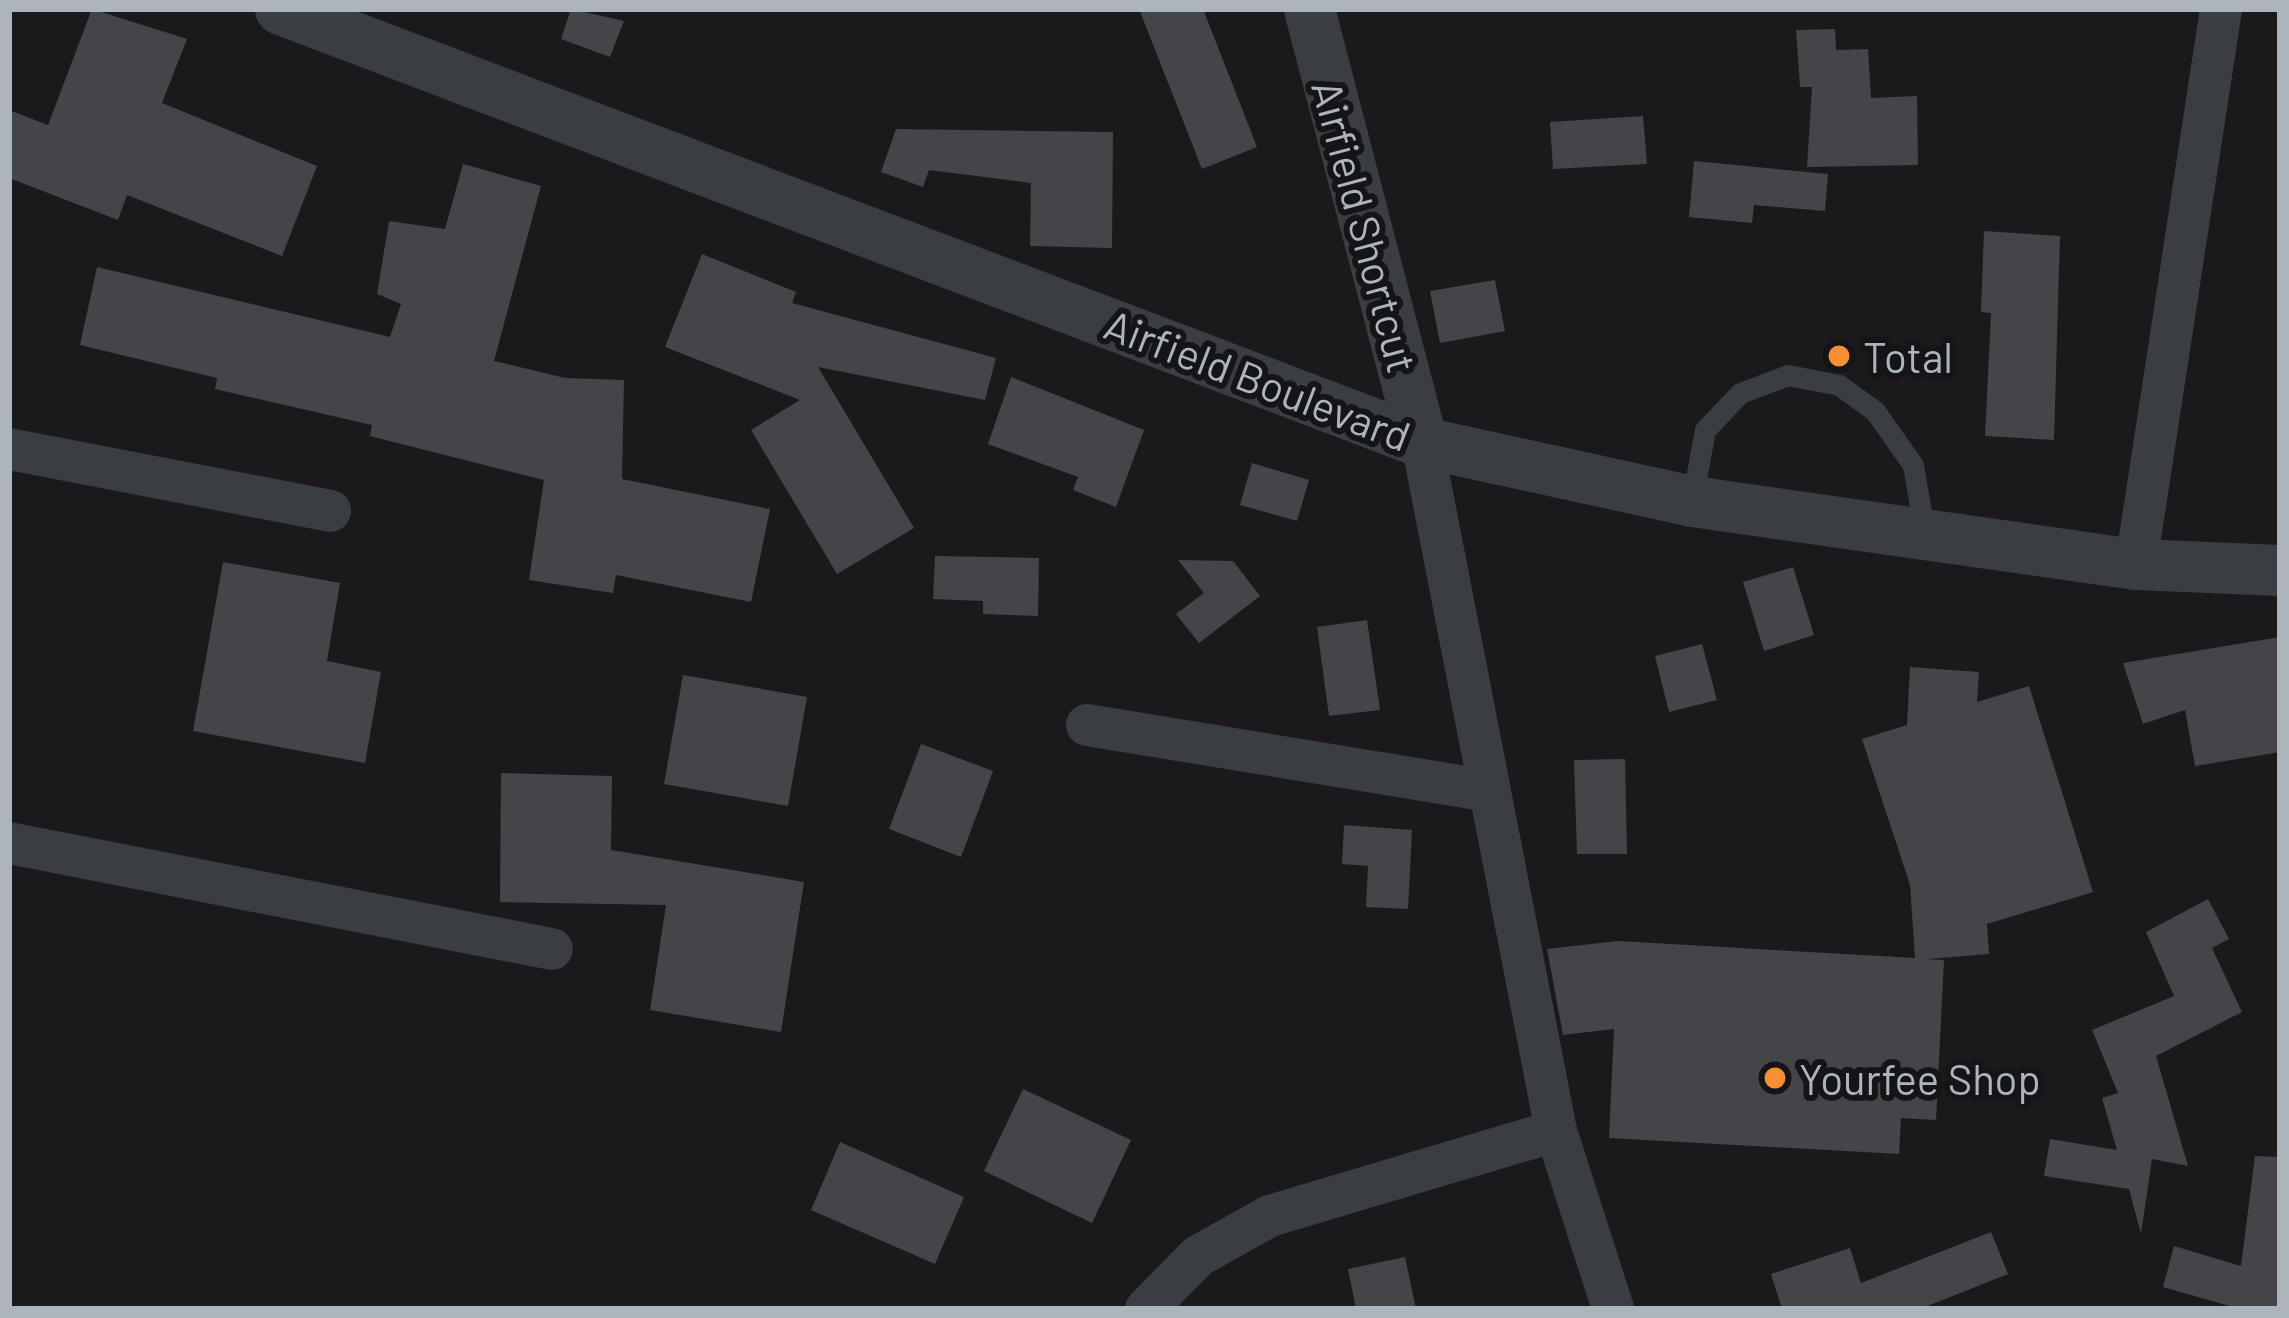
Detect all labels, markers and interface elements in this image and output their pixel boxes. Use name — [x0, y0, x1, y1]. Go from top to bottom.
street label: Airfield Shortcut — [1303, 74, 1429, 378]
street label: Airfield Boulevard — [1098, 298, 1418, 460]
place label: Total — [1863, 331, 1953, 381]
marker: Total — [1826, 343, 1852, 369]
place label: Yourfee Shop — [1799, 1053, 2041, 1103]
marker: Yourfee Shop — [1762, 1065, 1788, 1091]

